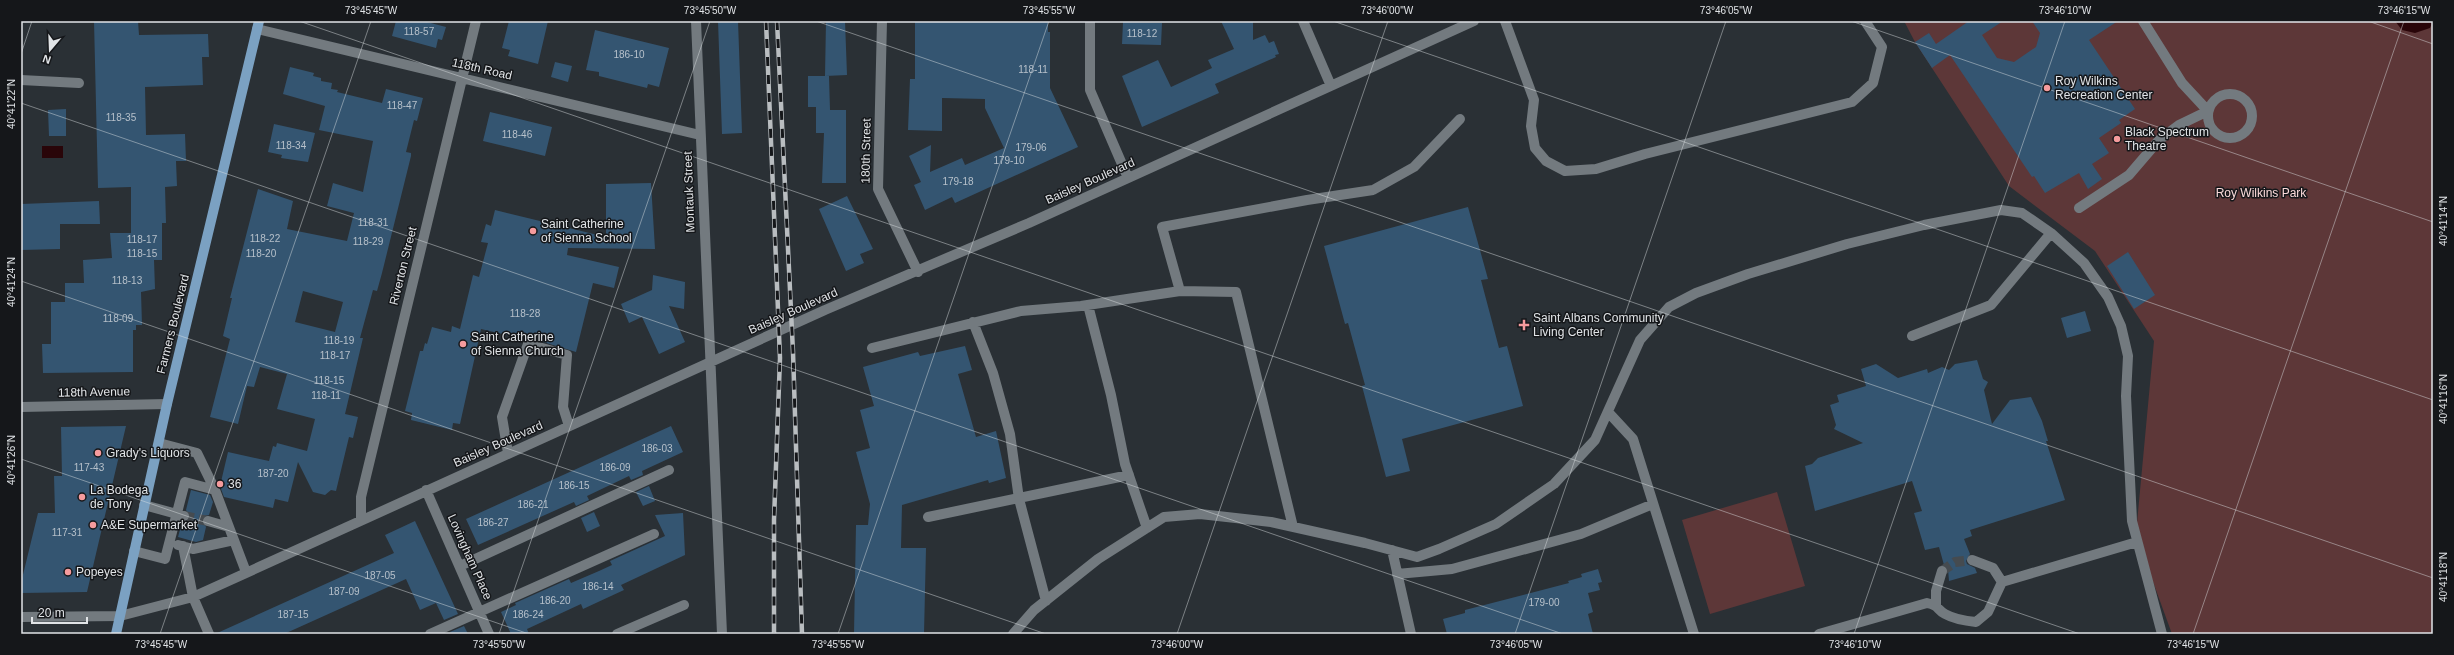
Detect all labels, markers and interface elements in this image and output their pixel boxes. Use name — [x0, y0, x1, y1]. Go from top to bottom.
text: 73°45'45"W — [345, 5, 398, 16]
text: 73°45'50"W — [684, 5, 737, 16]
text: 73°45'55"W — [1023, 5, 1076, 16]
text: 73°46'00"W — [1361, 5, 1414, 16]
text: 73°46'05"W — [1700, 5, 1753, 16]
text: 73°46'10"W — [2039, 5, 2092, 16]
text: 73°46'15"W — [2378, 5, 2431, 16]
house number: 118-57 — [404, 26, 435, 37]
house number: 118-12 — [1127, 28, 1158, 39]
north arrow — [30, 30, 70, 70]
house number: 186-10 — [613, 49, 645, 60]
text: N — [41, 52, 52, 66]
street label: 118th Road — [451, 55, 513, 83]
house number: 118-11 — [1018, 64, 1048, 75]
place label: Roy Wilkins Recreation Center — [2055, 74, 2152, 102]
text: 40°41'22"N — [6, 79, 17, 129]
marker: Roy Wilkins Recreation Center — [2042, 83, 2052, 93]
house number: 118-47 — [387, 100, 418, 111]
house number: 118-35 — [106, 112, 137, 123]
street label: 180th Street — [858, 118, 874, 184]
place label: Black Spectrum Theatre — [2125, 125, 2209, 153]
house number: 118-46 — [502, 129, 533, 140]
marker: Black Spectrum Theatre — [2112, 134, 2122, 144]
house number: 118-34 — [276, 140, 307, 151]
house number: 179-06 — [1015, 142, 1047, 153]
street label: Montauk Street — [681, 150, 697, 233]
house number: 179-10 — [993, 155, 1025, 166]
street label: Baisley Boulevard — [1043, 155, 1137, 207]
house number: 179-18 — [942, 176, 974, 187]
park label: Roy Wilkins Park — [2216, 186, 2307, 200]
text: 40°41'14"N — [2438, 196, 2449, 246]
house number: 118-31 — [358, 217, 389, 228]
place label: Saint Catherine of Sienna School — [541, 217, 632, 245]
street label: Riverton Street — [387, 225, 420, 307]
marker: Saint Catherine of Sienna School — [528, 226, 538, 236]
house number: 118-22 — [250, 233, 281, 244]
house number: 118-17 — [127, 234, 158, 245]
house number: 118-29 — [353, 236, 384, 247]
house number: 118-15 — [127, 248, 158, 259]
house number: 118-20 — [246, 248, 277, 259]
text: 40°41'24"N — [6, 257, 17, 307]
street label: Farmers Boulevard — [154, 273, 192, 375]
house number: 118-13 — [112, 275, 143, 286]
street label: Baisley Boulevard — [746, 285, 840, 337]
house number: 118-28 — [510, 308, 541, 319]
place label: Saint Albans Community Living Center — [1533, 311, 1664, 339]
house number: 118-09 — [103, 313, 134, 324]
marker: Saint Albans Community Living Center — [1518, 319, 1530, 331]
place label: Saint Catherine of Sienna Church — [471, 330, 564, 358]
house number: 118-19 — [324, 335, 355, 346]
marker: Saint Catherine of Sienna Church — [458, 339, 468, 349]
house number: 118-17 — [320, 350, 351, 361]
text: 40°41'16"N — [2438, 374, 2449, 424]
house number: 118-15 — [314, 375, 345, 386]
street label: 118th Avenue — [58, 384, 131, 400]
house number: 118-11 — [311, 390, 341, 401]
street label: Baisley Boulevard — [451, 418, 545, 470]
text: 40°41'26"N — [6, 435, 17, 485]
house number: 186-03 — [641, 443, 673, 454]
place label: Grady's Liquors — [106, 446, 190, 460]
marker: Grady's Liquors — [93, 448, 103, 458]
house number: 117-43 — [74, 462, 105, 473]
house number: 186-09 — [599, 462, 631, 473]
house number: 187-20 — [257, 468, 289, 479]
place label: 36 — [228, 477, 242, 491]
marker: 36 — [215, 479, 225, 489]
house number: 186-15 — [558, 480, 590, 491]
place label: La Bodega de Tony — [90, 483, 148, 511]
marker: La Bodega de Tony — [77, 492, 87, 502]
house number: 186-21 — [517, 499, 549, 510]
street label: Lovingham Place — [445, 512, 495, 602]
house number: 186-27 — [477, 517, 509, 528]
place label: A&E Supermarket — [101, 518, 198, 532]
marker: A&E Supermarket — [88, 520, 98, 530]
house number: 117-31 — [52, 527, 83, 538]
text: 40°41'18"N — [2438, 552, 2449, 602]
place label: Popeyes — [76, 565, 123, 579]
marker: Popeyes — [63, 567, 73, 577]
house number: 187-05 — [364, 570, 396, 581]
house number: 186-14 — [582, 581, 614, 592]
house number: 187-09 — [328, 586, 360, 597]
house number: 186-20 — [539, 595, 571, 606]
house number: 179-00 — [1528, 597, 1560, 608]
scale bar — [32, 599, 87, 625]
text: 20 m — [38, 606, 65, 620]
house number: 187-15 — [277, 609, 309, 620]
house number: 186-24 — [512, 609, 544, 620]
text: 73°45'45"W — [135, 639, 188, 650]
text: 73°45'50"W — [473, 639, 526, 650]
text: 73°45'55"W — [812, 639, 865, 650]
text: 73°46'00"W — [1151, 639, 1204, 650]
text: 73°46'05"W — [1490, 639, 1543, 650]
text: 73°46'10"W — [1829, 639, 1882, 650]
text: 73°46'15"W — [2167, 639, 2220, 650]

